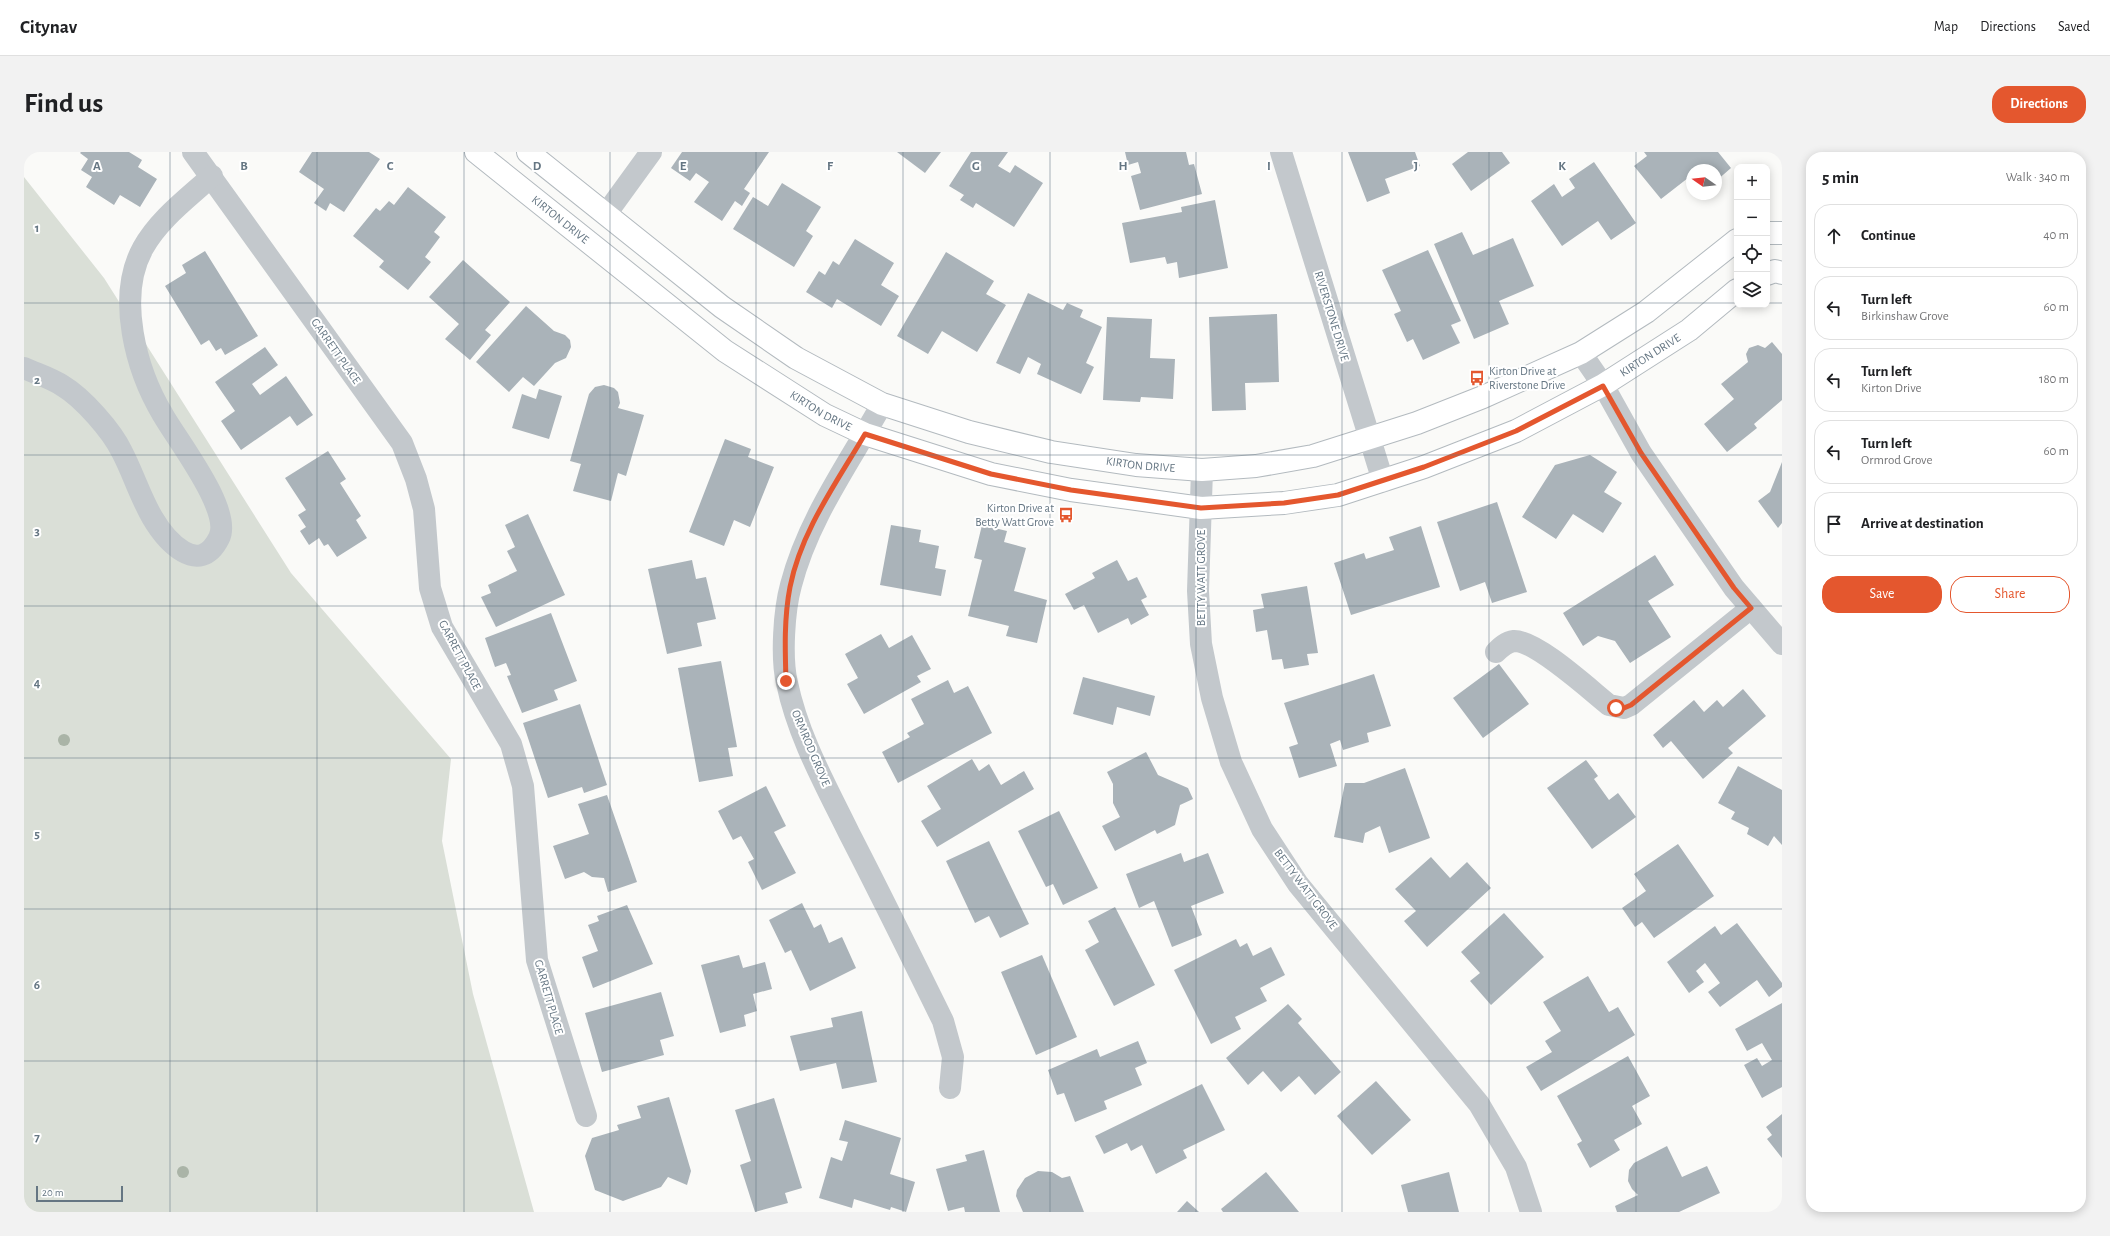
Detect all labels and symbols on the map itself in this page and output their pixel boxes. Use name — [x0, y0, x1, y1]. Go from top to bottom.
text: A — [93, 160, 101, 173]
text: B — [240, 160, 248, 173]
text: C — [387, 160, 394, 173]
text: D — [533, 160, 542, 173]
text: E — [680, 160, 687, 173]
text: F — [827, 160, 834, 173]
text: G — [972, 160, 980, 173]
text: H — [1118, 160, 1128, 173]
text: I — [1267, 160, 1271, 173]
text: J — [1414, 160, 1418, 173]
text: K — [1558, 160, 1566, 173]
north arrow — [1686, 164, 1722, 200]
street label: KIRTON DRIVE — [530, 193, 591, 246]
text: 1 — [35, 222, 39, 235]
street label: RIVERSTONE DRIVE — [1313, 270, 1351, 363]
street label: GARRETT PLACE — [309, 316, 363, 386]
street label: KIRTON DRIVE — [1618, 331, 1683, 379]
place label: Kirton Drive at Riverstone Drive — [1489, 365, 1565, 391]
bus stop icon: Kirton Drive at Riverstone Drive — [1468, 369, 1486, 387]
text: 2 — [34, 374, 40, 387]
street label: KIRTON DRIVE — [788, 388, 854, 433]
street label: KIRTON DRIVE — [1105, 455, 1176, 474]
place label: Kirton Drive at Betty Watt Grove — [975, 502, 1054, 529]
bus stop icon: Kirton Drive at Betty Watt Grove — [1057, 506, 1075, 524]
text: 3 — [34, 525, 40, 538]
street label: BETTY WATT GROVE — [1195, 530, 1207, 626]
street label: GARRETT PLACE — [437, 618, 483, 692]
route end — [777, 672, 795, 690]
text: 4 — [34, 677, 41, 690]
route start — [1607, 699, 1625, 717]
street label: ORMROD GROVE — [790, 708, 832, 788]
text: 5 — [34, 828, 40, 841]
street label: BETTY WATT GROVE — [1272, 847, 1340, 931]
street label: GARRETT PLACE — [533, 958, 565, 1036]
text: 6 — [34, 979, 40, 992]
text: 7 — [34, 1131, 40, 1144]
scale bar — [36, 1184, 123, 1203]

